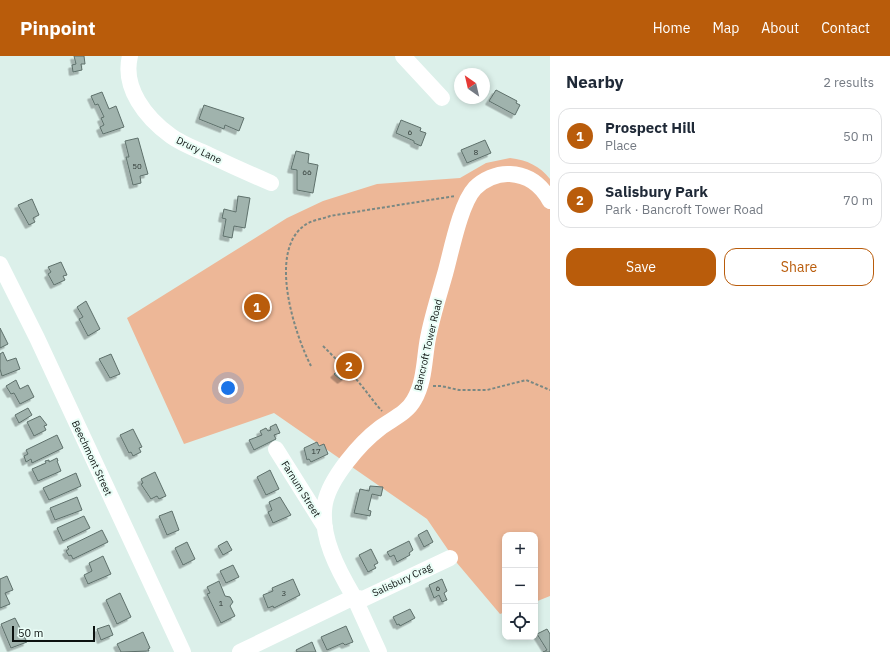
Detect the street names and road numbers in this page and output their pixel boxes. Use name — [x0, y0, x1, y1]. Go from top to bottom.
street label: Drury Lane — [174, 133, 224, 167]
street label: Bancroft Tower Road — [411, 298, 445, 392]
street label: Beechmont Street — [69, 418, 115, 498]
street label: Farnum Street — [279, 458, 324, 520]
street label: Salisbury Crag — [370, 560, 435, 599]

